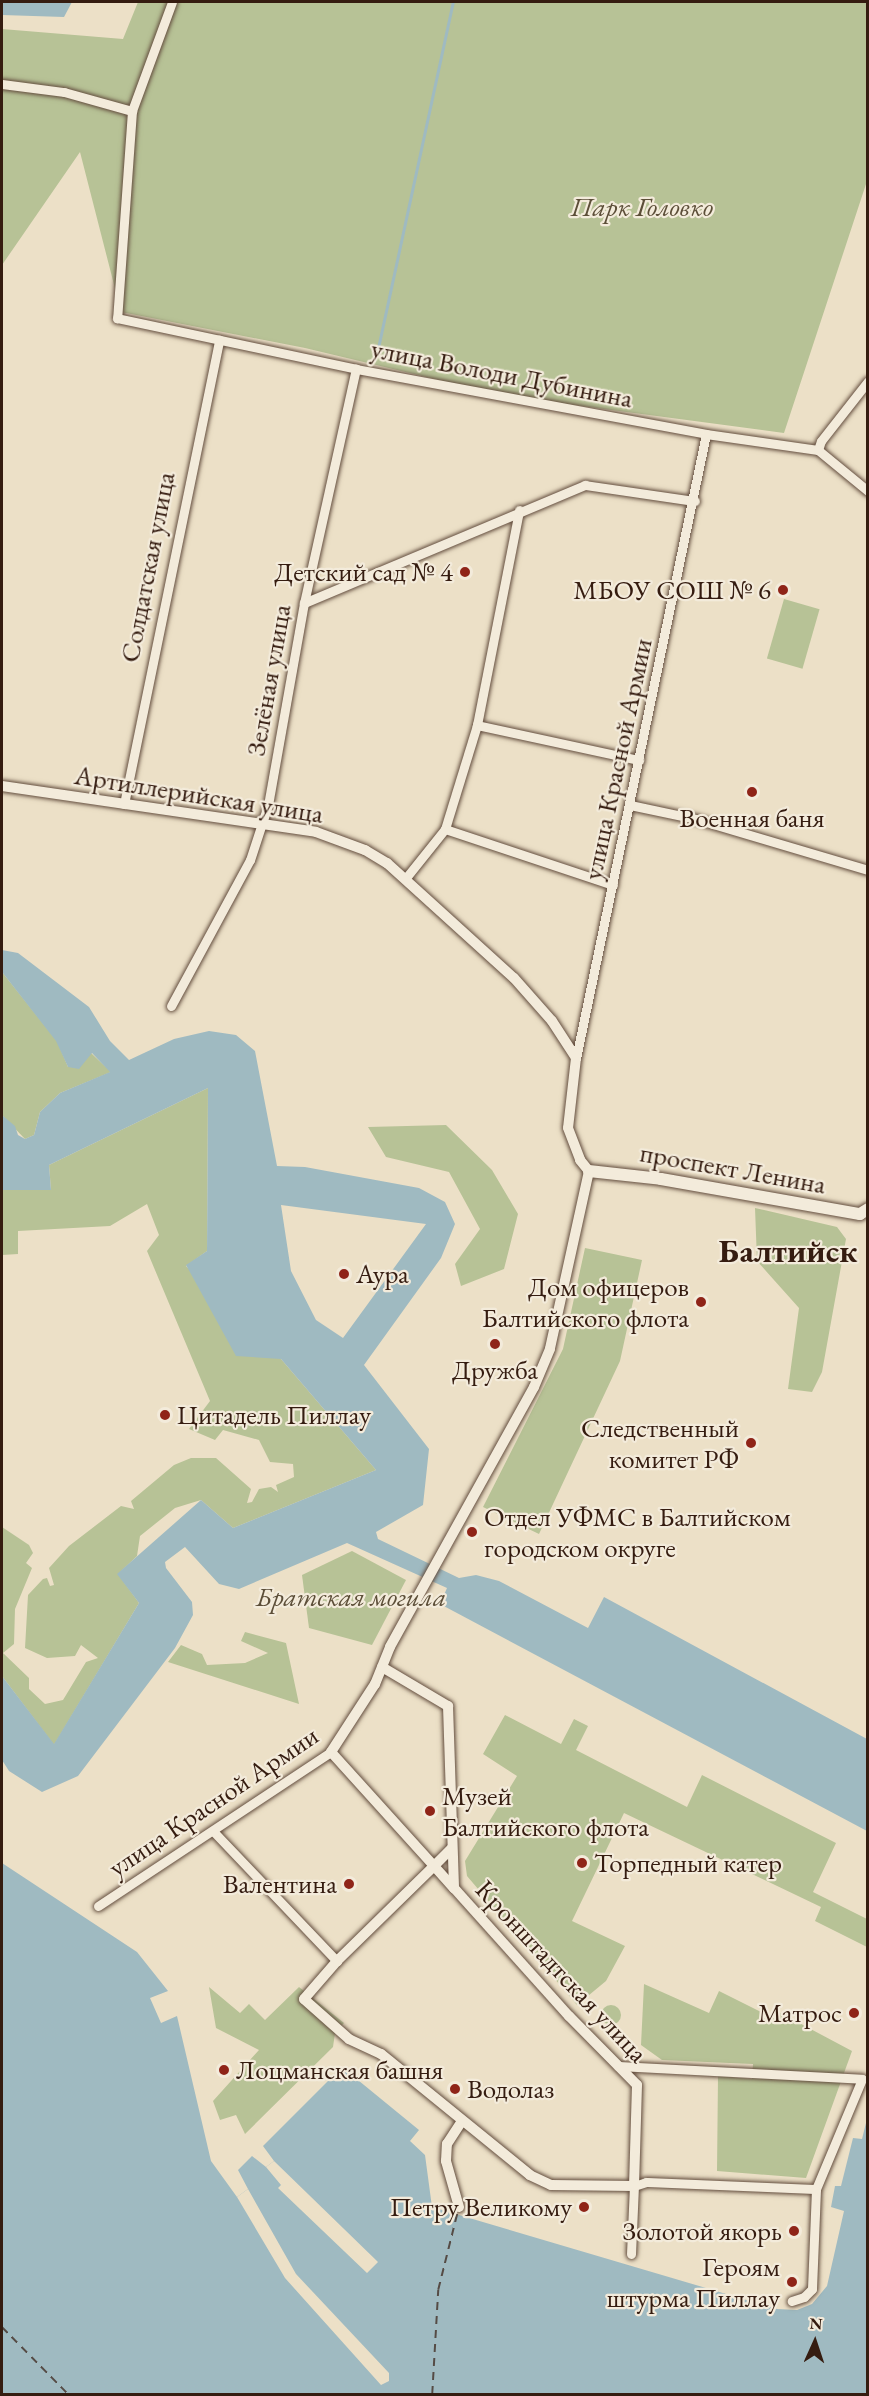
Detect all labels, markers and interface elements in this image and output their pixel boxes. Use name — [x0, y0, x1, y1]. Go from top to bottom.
park label: Парк Головко — [571, 191, 713, 223]
street label: улица Володи Дубинина — [369, 332, 635, 414]
street label: Солдатская улица — [113, 469, 181, 665]
place label: Детский сад № 4 — [274, 556, 453, 588]
marker: Детский сад № 4 — [458, 565, 472, 579]
place label: МБОУ СОШ № 6 — [573, 574, 771, 606]
marker: МБОУ СОШ № 6 — [776, 583, 790, 597]
street label: Зелёная улица — [239, 602, 297, 758]
street label: улица Красной Армии — [576, 635, 658, 883]
street label: Артиллерийская улица — [72, 758, 326, 830]
marker: Военная баня — [745, 785, 759, 799]
place label: Военная баня — [679, 802, 825, 834]
street label: проспект Ленина — [638, 1136, 828, 1200]
district label: Балтийск — [719, 1231, 857, 1271]
place label: Аура — [356, 1258, 409, 1290]
marker: Аура — [337, 1267, 351, 1281]
place label: Дом офицеров Балтийского флота — [482, 1270, 689, 1333]
marker: Дом офицеров Балтийского флота — [694, 1295, 708, 1309]
marker: Дружба — [488, 1337, 502, 1351]
place label: Дружба — [452, 1354, 538, 1386]
place label: Цитадель Пиллау — [177, 1399, 371, 1431]
marker: Цитадель Пиллау — [158, 1408, 172, 1422]
place label: Следственный комитет РФ — [581, 1411, 739, 1474]
marker: Следственный комитет РФ — [744, 1436, 758, 1450]
place label: Отдел УФМС в Балтийском городском округе — [484, 1500, 791, 1563]
marker: Отдел УФМС в Балтийском городском округе — [465, 1525, 479, 1539]
park label: Братская могила — [256, 1581, 446, 1613]
street label: улица Красной Армии — [102, 1719, 324, 1883]
place label: Музей Балтийского флота — [442, 1779, 649, 1842]
marker: Музей Балтийского флота — [423, 1804, 437, 1818]
place label: Торпедный катер — [594, 1847, 782, 1879]
marker: Торпедный катер — [575, 1856, 589, 1870]
place label: Валентина — [223, 1868, 337, 1900]
street label: Кронштадтская улица — [469, 1873, 655, 2069]
marker: Валентина — [342, 1877, 356, 1891]
place label: Матрос — [758, 1997, 842, 2029]
marker: Матрос — [847, 2006, 861, 2020]
place label: Лоцманская башня — [236, 2054, 443, 2086]
marker: Лоцманская башня — [217, 2063, 231, 2077]
place label: Водолаз — [467, 2073, 554, 2105]
marker: Водолаз — [448, 2082, 462, 2096]
place label: Петру Великому — [390, 2191, 572, 2223]
marker: Петру Великому — [577, 2200, 591, 2214]
place label: Золотой якорь — [622, 2215, 782, 2247]
marker: Золотой якорь — [787, 2224, 801, 2238]
place label: Героям штурма Пиллау — [607, 2250, 780, 2313]
marker: Героям штурма Пиллау — [785, 2275, 799, 2289]
north arrow — [785, 2312, 845, 2372]
text: N — [809, 2313, 823, 2334]

